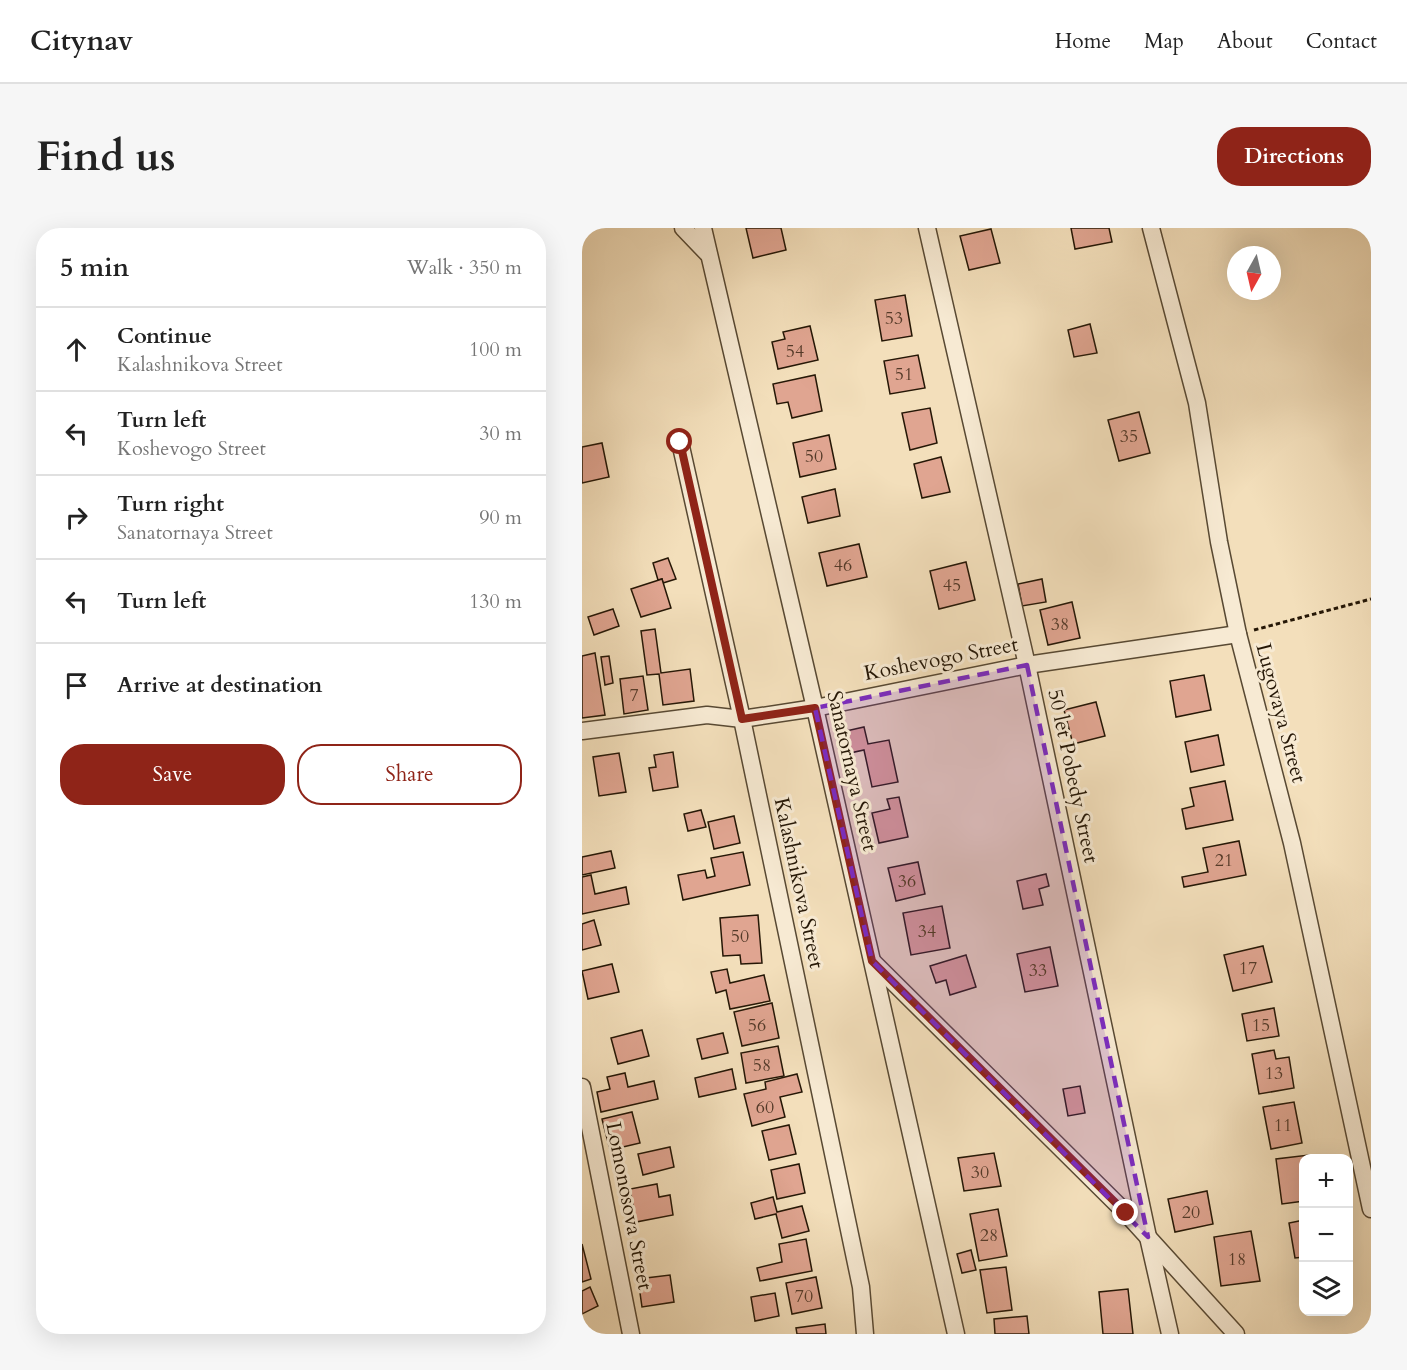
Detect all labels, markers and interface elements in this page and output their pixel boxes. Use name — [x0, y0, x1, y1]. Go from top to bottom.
text: Citynav — [30, 22, 133, 60]
text: Home — [1055, 27, 1111, 56]
text: Map — [1144, 27, 1184, 56]
text: About — [1217, 27, 1273, 56]
text: Contact — [1306, 27, 1377, 56]
button: Directions — [1217, 127, 1371, 186]
text: Find us — [36, 128, 176, 185]
north arrow — [1227, 246, 1281, 300]
text: 5 min — [60, 250, 129, 285]
text: Walk · 350 m — [407, 254, 522, 281]
house number: 53 — [885, 306, 903, 331]
text: Continue — [117, 321, 212, 351]
icon: ahead — [60, 333, 93, 366]
text: 100 m — [469, 336, 522, 363]
house number: 54 — [786, 339, 804, 364]
text: Kalashnikova Street — [117, 351, 283, 378]
house number: 51 — [895, 362, 913, 387]
text: Turn left — [117, 405, 206, 435]
icon: left — [60, 417, 93, 450]
text: 30 m — [479, 420, 522, 447]
house number: 35 — [1120, 424, 1138, 449]
route start — [666, 428, 692, 454]
text: Koshevogo Street — [117, 435, 266, 462]
house number: 50 — [805, 444, 823, 469]
text: Turn right — [117, 489, 224, 519]
icon: right — [60, 501, 93, 534]
text: 90 m — [479, 504, 522, 531]
text: Sanatornaya Street — [117, 519, 273, 546]
house number: 46 — [834, 553, 852, 578]
house number: 45 — [943, 573, 961, 598]
icon: left — [60, 585, 93, 618]
text: Turn left — [117, 586, 206, 616]
text: 130 m — [469, 588, 522, 615]
house number: 38 — [1051, 612, 1069, 637]
street label: Koshevogo Street — [862, 630, 1021, 688]
street label: Lugovaya Street — [1248, 640, 1314, 786]
icon: arrive — [60, 669, 93, 702]
text: Arrive at destination — [117, 670, 322, 700]
house number: 7 — [629, 683, 639, 708]
street label: 50 let Pobedy Street — [1040, 686, 1106, 866]
street label: Sanatornaya Street — [819, 688, 885, 854]
button: Save — [60, 744, 285, 805]
button: Share — [297, 744, 522, 805]
street label: Kalashnikova Street — [767, 795, 831, 971]
house number: 21 — [1215, 848, 1233, 873]
house number: 36 — [898, 869, 916, 894]
house number: 34 — [918, 919, 936, 944]
house number: 50 — [731, 924, 749, 949]
house number: 17 — [1239, 956, 1257, 981]
house number: 33 — [1029, 958, 1047, 983]
house number: 56 — [748, 1013, 766, 1038]
house number: 15 — [1252, 1013, 1270, 1038]
house number: 58 — [753, 1053, 771, 1078]
house number: 13 — [1265, 1061, 1283, 1086]
house number: 60 — [756, 1095, 774, 1120]
house number: 11 — [1274, 1113, 1292, 1138]
street label: Lomonosova Street — [598, 1119, 660, 1293]
map controls — [1299, 1154, 1353, 1316]
button: + — [1299, 1154, 1353, 1208]
house number: 30 — [971, 1160, 989, 1185]
route end — [1112, 1199, 1138, 1225]
house number: 20 — [1182, 1200, 1200, 1225]
button: − — [1299, 1208, 1353, 1262]
house number: 28 — [980, 1223, 998, 1248]
house number: 18 — [1228, 1247, 1246, 1272]
button: layers — [1299, 1262, 1353, 1316]
house number: 70 — [795, 1284, 813, 1309]

